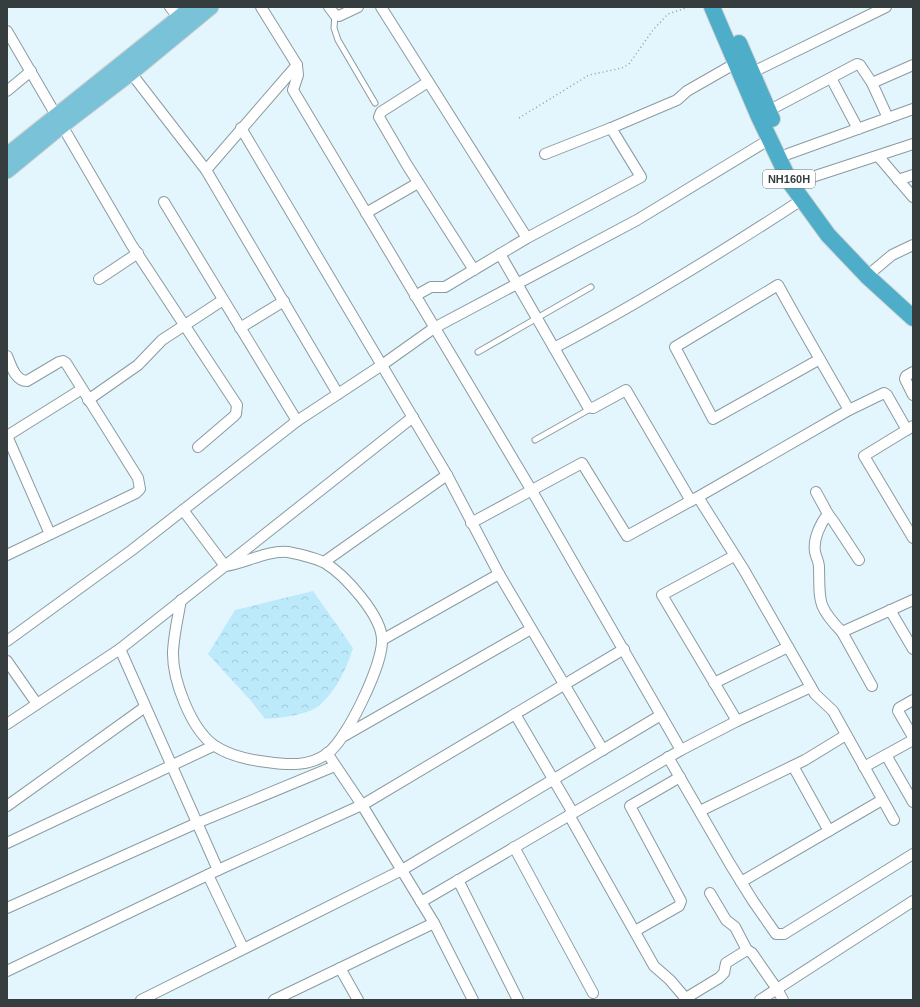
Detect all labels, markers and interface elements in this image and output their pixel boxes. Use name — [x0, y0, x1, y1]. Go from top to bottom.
road number: NH160H — [763, 170, 815, 188]

